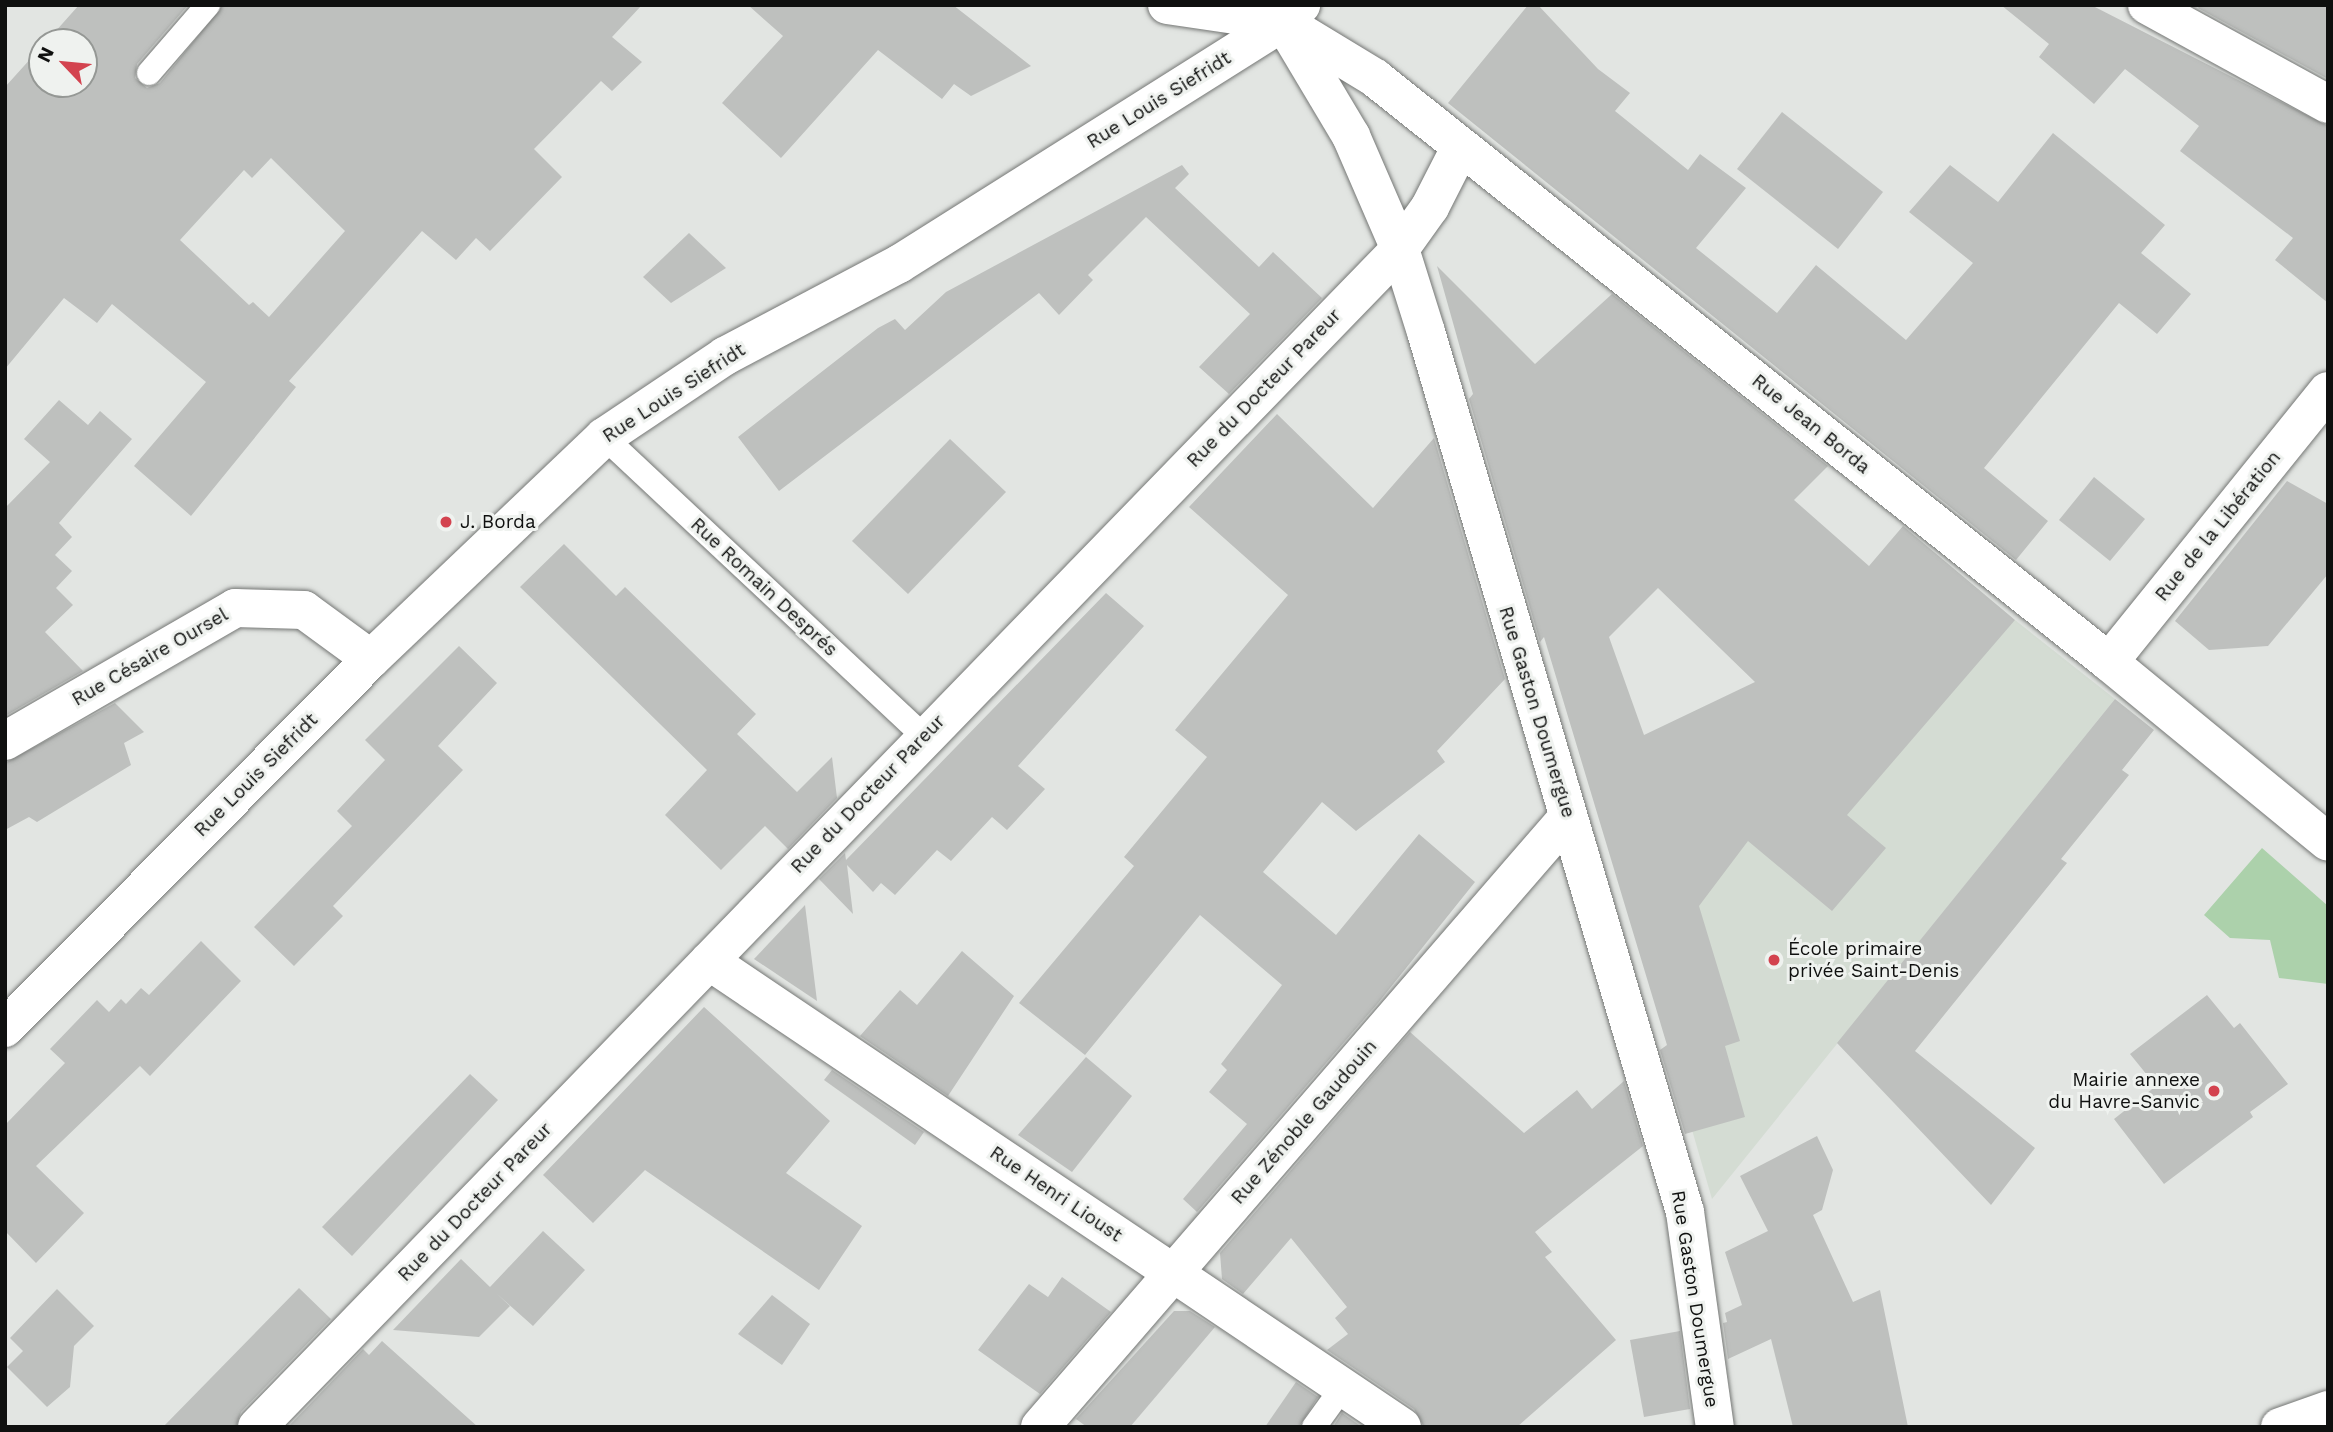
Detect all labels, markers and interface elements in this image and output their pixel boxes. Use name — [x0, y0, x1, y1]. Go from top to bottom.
north arrow — [28, 28, 98, 98]
text: N — [32, 43, 59, 66]
street label: Rue Louis Siefridt — [1083, 46, 1235, 154]
street label: Rue du Docteur Pareur — [1182, 304, 1346, 472]
street label: Rue Louis Siefridt — [598, 338, 750, 448]
street label: Rue Jean Borda — [1747, 369, 1875, 479]
street label: Rue de la Libération — [2150, 446, 2286, 606]
place label: J. Borda — [460, 511, 536, 533]
street label: Rue Romain Després — [686, 513, 842, 661]
marker: J. Borda — [438, 514, 454, 530]
street label: Rue Césaire Oursel — [68, 603, 232, 711]
street label: Rue Gaston Doumergue — [1494, 604, 1580, 820]
street label: Rue Louis Siefridt — [189, 708, 323, 842]
street label: Rue du Docteur Pareur — [786, 710, 950, 878]
place label: École primaire privée Saint-Denis — [1788, 938, 1959, 982]
marker: École primaire privée Saint-Denis — [1766, 952, 1782, 968]
street label: Rue Zénoble Gaudouin — [1226, 1035, 1382, 1209]
place label: Mairie annexe du Havre-Sanvic — [2048, 1069, 2200, 1113]
marker: Mairie annexe du Havre-Sanvic — [2206, 1083, 2222, 1099]
street label: Rue du Docteur Pareur — [393, 1118, 557, 1286]
street label: Rue Henri Lioust — [985, 1141, 1127, 1247]
street label: Rue Gaston Doumergue — [1667, 1189, 1723, 1409]

